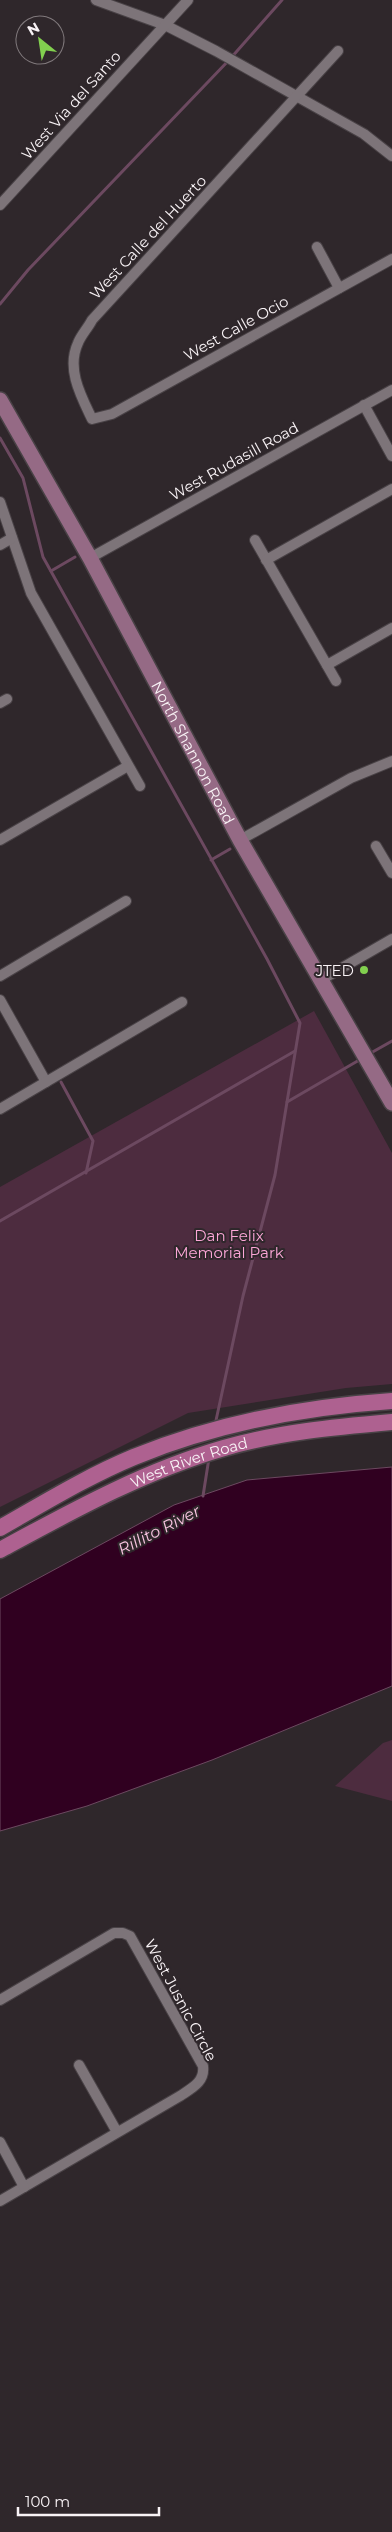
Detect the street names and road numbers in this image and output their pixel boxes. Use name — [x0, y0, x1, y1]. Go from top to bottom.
street label: West Via del Santo — [17, 47, 125, 163]
street label: West Calle del Huerto — [86, 171, 210, 303]
street label: West Calle Ocio — [180, 291, 292, 365]
street label: West Rudasill Road — [166, 418, 302, 504]
street label: North Shannon Road — [148, 678, 239, 827]
street label: West River Road — [127, 1433, 250, 1491]
street label: West Jusnic Circle — [141, 1936, 221, 2064]

